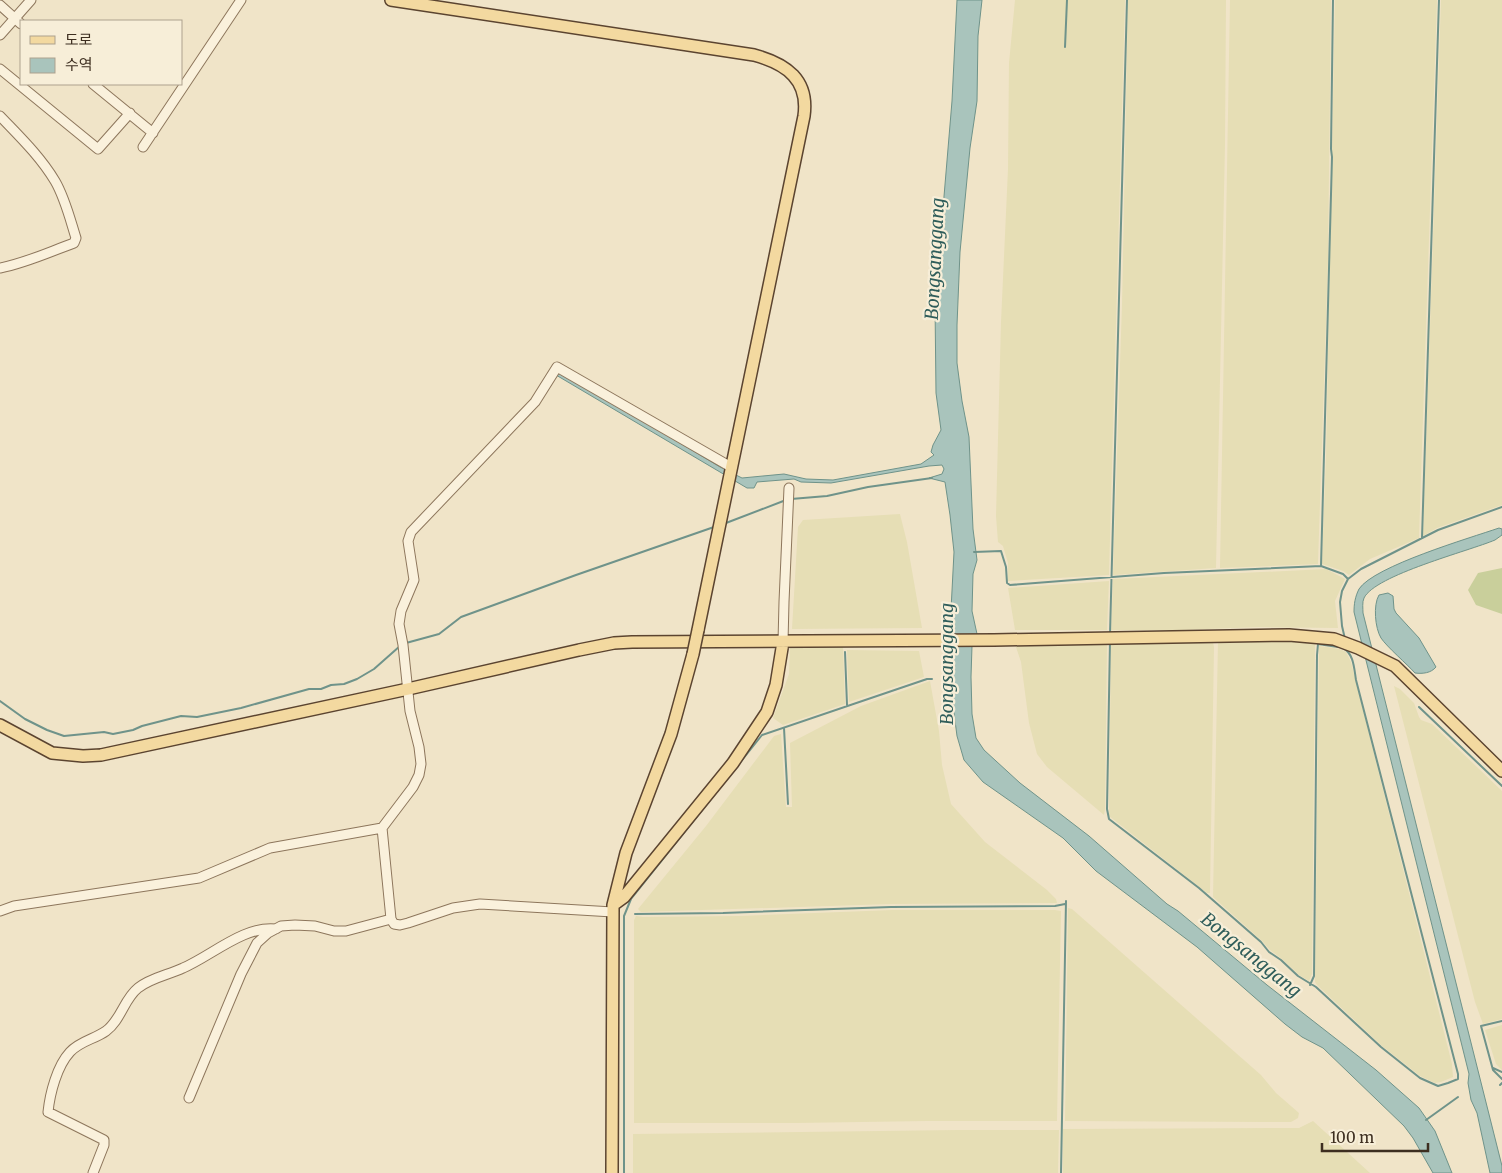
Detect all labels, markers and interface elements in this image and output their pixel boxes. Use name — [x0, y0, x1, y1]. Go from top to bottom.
legend — [20, 20, 182, 85]
text: 도로 — [65, 30, 93, 49]
text: 수역 — [65, 55, 93, 74]
water label: Bongsanggang — [920, 197, 949, 321]
water label: Bongsanggang — [935, 603, 958, 725]
water label: Bongsanggang — [1197, 907, 1306, 1002]
scale bar — [1322, 1120, 1428, 1152]
text: 100 m — [1330, 1128, 1374, 1147]

